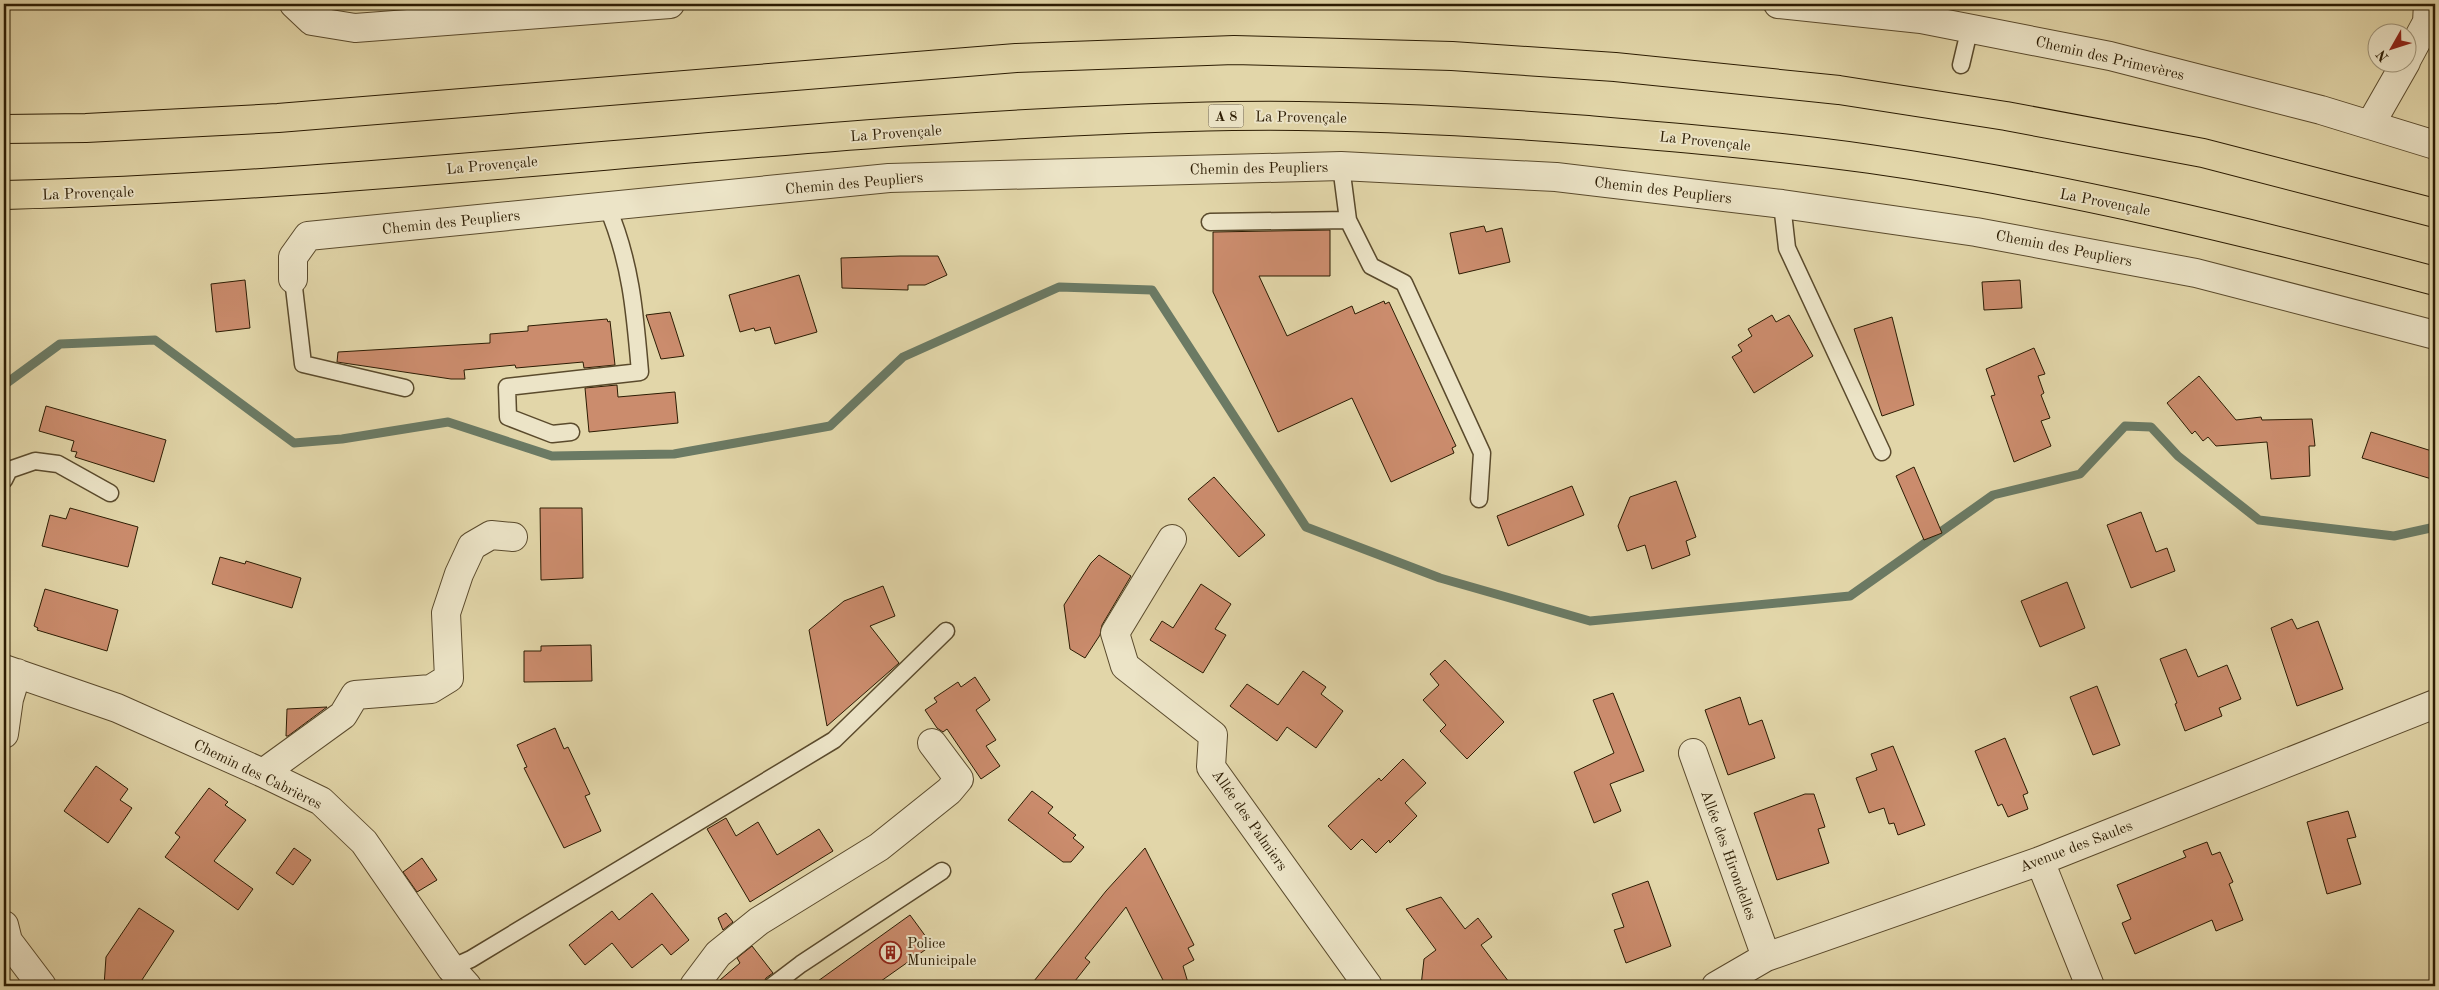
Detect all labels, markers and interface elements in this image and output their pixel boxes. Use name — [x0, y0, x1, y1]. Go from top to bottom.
north arrow — [2366, 22, 2416, 72]
street label: Chemin des Primevères — [2034, 35, 2186, 84]
text: N — [2374, 47, 2391, 64]
road number: A 8 — [1208, 104, 1244, 128]
street label: La Provençale — [1255, 110, 1347, 127]
street label: La Provençale — [850, 124, 943, 145]
street label: La Provençale — [1658, 130, 1751, 155]
street label: La Provençale — [446, 155, 539, 178]
street label: Chemin des Peupliers — [1190, 161, 1328, 178]
street label: Chemin des Peupliers — [784, 171, 924, 198]
street label: Chemin des Peupliers — [1593, 176, 1733, 207]
street label: La Provençale — [42, 185, 134, 204]
street label: La Provençale — [2058, 187, 2151, 220]
street label: Chemin des Peupliers — [381, 209, 521, 238]
street label: Chemin des Peupliers — [1994, 229, 2133, 270]
street label: Chemin des Cabrières — [191, 738, 324, 813]
street label: Allée des Palmiers — [1208, 768, 1289, 874]
street label: Allée des Hirondelles — [1697, 789, 1758, 922]
street label: Avenue des Saules — [2018, 819, 2135, 876]
place label: Police Municipale — [907, 937, 977, 969]
building icon: Police Municipale — [879, 940, 903, 964]

